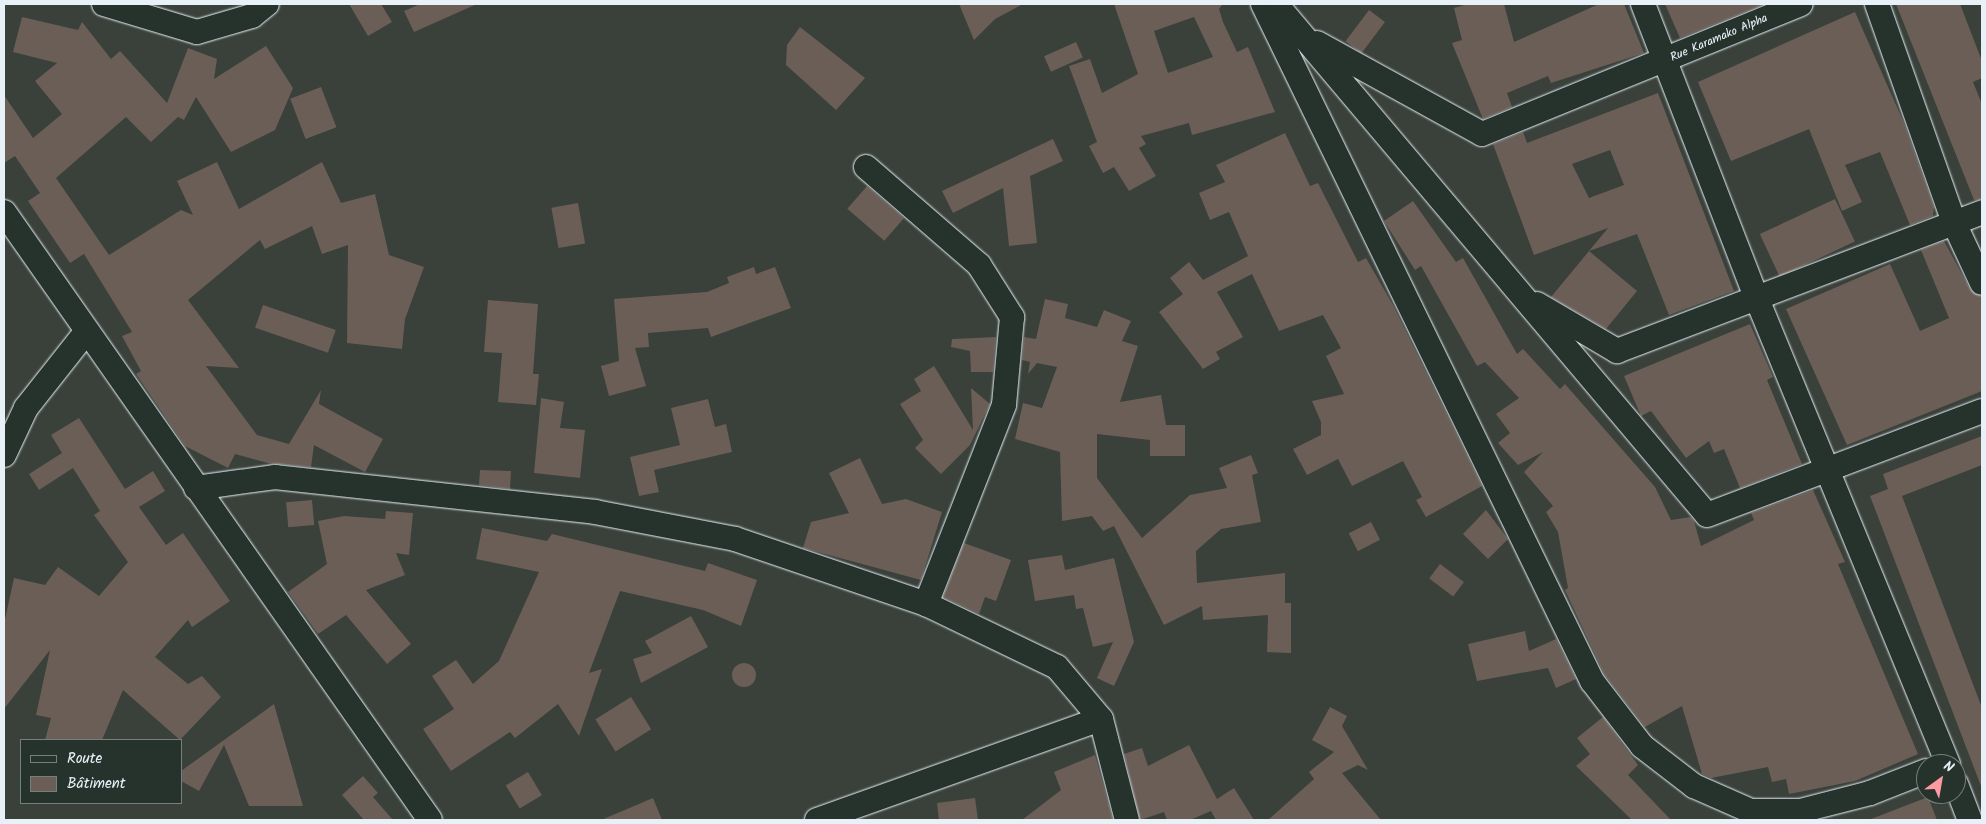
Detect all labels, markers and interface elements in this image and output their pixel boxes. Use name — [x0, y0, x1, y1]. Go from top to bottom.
street label: Rue Karamako Alpha — [1668, 11, 1770, 65]
legend — [20, 739, 182, 804]
text: Route — [67, 747, 102, 771]
north arrow — [1916, 754, 1966, 804]
text: N — [1939, 755, 1958, 779]
text: Bâtiment — [67, 772, 126, 796]

